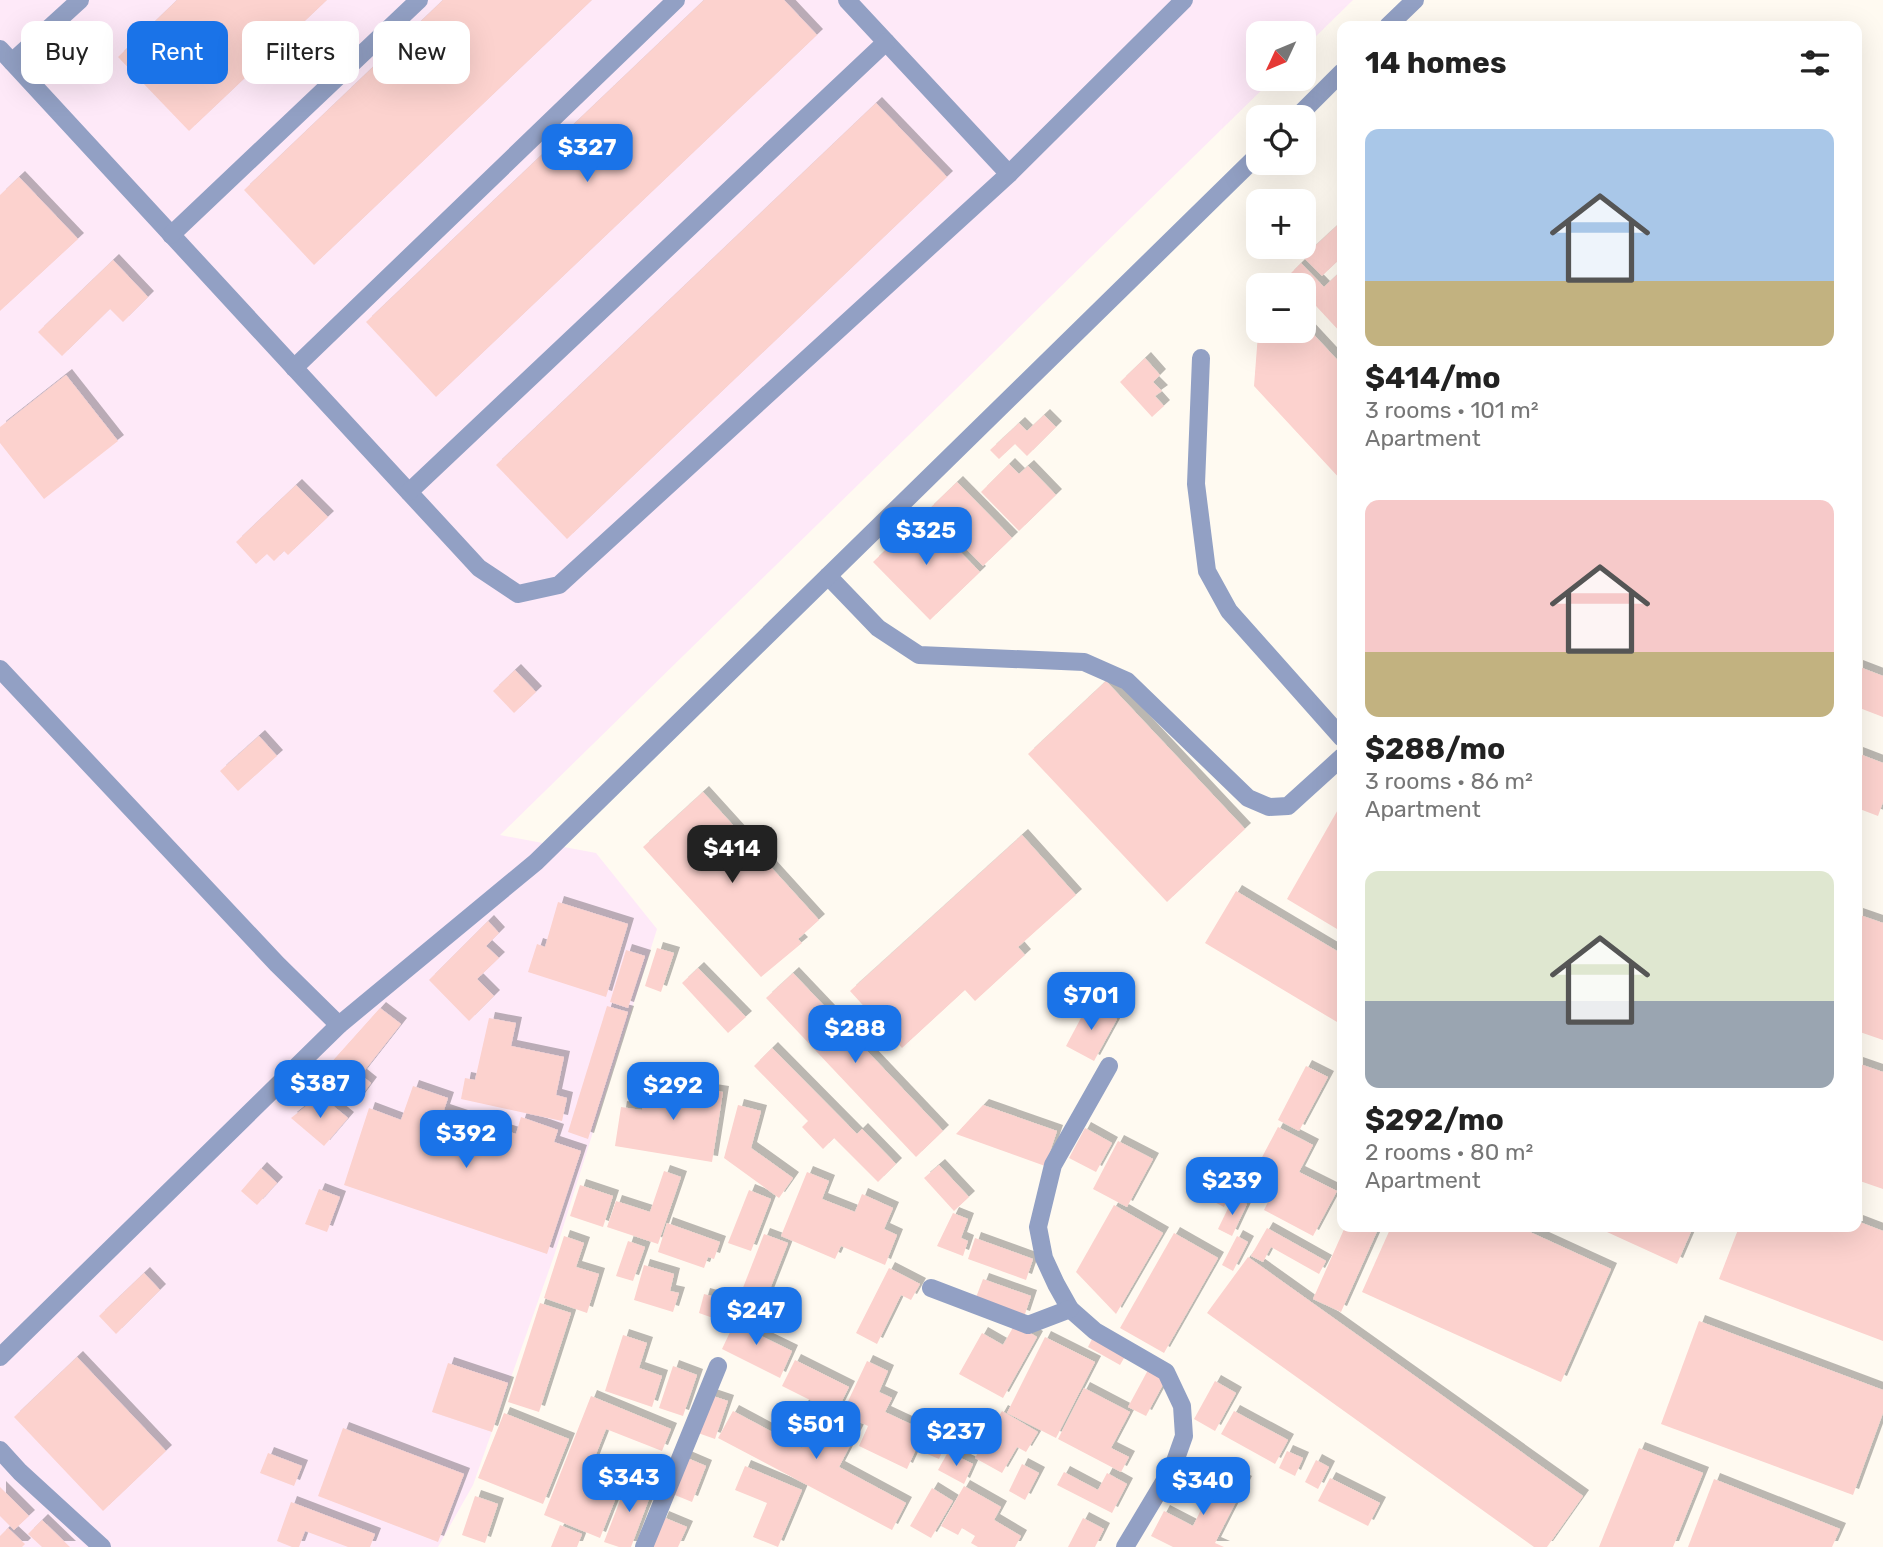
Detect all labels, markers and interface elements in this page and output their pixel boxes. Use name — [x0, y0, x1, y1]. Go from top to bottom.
chip: Buy — [21, 21, 113, 84]
chip: Rent — [127, 21, 228, 84]
chip: Filters — [242, 21, 359, 84]
chip: New — [373, 21, 470, 84]
north arrow — [1246, 21, 1316, 91]
map controls — [1246, 21, 1316, 343]
icon: filters — [1796, 44, 1834, 82]
text: 14 homes — [1365, 45, 1507, 81]
button: locate — [1246, 105, 1316, 175]
pin: $327 — [546, 124, 628, 184]
text: $327 — [558, 133, 616, 161]
icon: home — [1537, 175, 1663, 301]
button: + — [1246, 189, 1316, 259]
button: − — [1246, 273, 1316, 343]
text: $414/mo — [1365, 360, 1501, 396]
text: 3 rooms · 101 m² — [1365, 396, 1539, 424]
text: Apartment — [1365, 424, 1481, 452]
pin: $325 — [885, 508, 967, 567]
text: $325 — [896, 516, 956, 544]
icon: home — [1537, 546, 1663, 672]
text: $288/mo — [1365, 731, 1505, 767]
text: 3 rooms · 86 m² — [1365, 767, 1533, 795]
text: Apartment — [1365, 795, 1481, 823]
pin: $414 — [691, 826, 773, 885]
text: $414 — [703, 834, 761, 862]
icon: home — [1537, 917, 1663, 1043]
pin: $701 — [1050, 972, 1132, 1032]
text: $701 — [1063, 981, 1119, 1009]
pin: $288 — [814, 1006, 896, 1065]
text: $288 — [824, 1014, 886, 1042]
pin: $387 — [279, 1060, 361, 1120]
pin: $292 — [632, 1062, 714, 1122]
text: $387 — [290, 1069, 350, 1097]
text: $292 — [643, 1071, 703, 1099]
text: $292/mo — [1365, 1102, 1504, 1138]
pin: $392 — [425, 1110, 507, 1170]
text: $392 — [436, 1119, 496, 1147]
text: 2 rooms · 80 m² — [1365, 1138, 1533, 1166]
pin: $239 — [1191, 1158, 1273, 1217]
text: $239 — [1202, 1166, 1262, 1194]
text: Apartment — [1365, 1166, 1481, 1194]
pin: $247 — [715, 1288, 797, 1347]
text: $247 — [727, 1296, 785, 1324]
pin: $501 — [775, 1402, 857, 1461]
pin: $237 — [915, 1408, 997, 1468]
text: $501 — [787, 1410, 845, 1438]
text: $237 — [927, 1417, 985, 1445]
pin: $343 — [588, 1454, 670, 1514]
pin: $340 — [1162, 1458, 1244, 1517]
text: $343 — [598, 1463, 660, 1491]
text: $340 — [1172, 1466, 1234, 1494]

